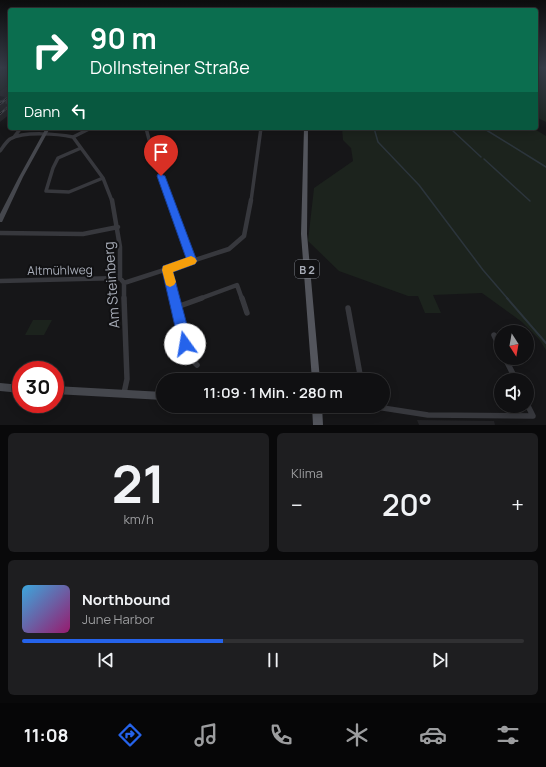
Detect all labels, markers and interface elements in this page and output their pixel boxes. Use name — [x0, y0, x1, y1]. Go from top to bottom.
text: 90 m — [90, 19, 157, 57]
icon: right — [24, 24, 76, 76]
text: Dollnsteiner Straße — [90, 55, 250, 79]
icon: left — [68, 100, 90, 122]
text: Dann — [24, 101, 60, 122]
pin — [144, 135, 178, 176]
icon: arrive — [150, 141, 172, 163]
street label: Am Steinberg — [98, 241, 124, 329]
road number: B 2 — [295, 260, 319, 278]
street label: Altmühlweg — [27, 261, 93, 279]
position arrow — [164, 323, 206, 365]
north arrow — [494, 325, 534, 365]
map controls — [494, 325, 534, 413]
speed limit sign: 30 — [12, 361, 64, 413]
button: sound — [494, 373, 534, 413]
text: 11:09 · 1 Min. · 280 m — [203, 382, 343, 403]
text: 21 — [112, 448, 165, 519]
text: Klima — [291, 464, 323, 482]
text: 20° — [382, 484, 432, 525]
text: − — [291, 490, 303, 520]
text: + — [511, 490, 524, 520]
text: km/h — [123, 510, 154, 528]
text: Northbound — [82, 589, 170, 610]
text: June Harbor — [82, 610, 155, 628]
icon: previous — [95, 649, 117, 671]
icon: pause — [262, 649, 284, 671]
icon: next — [429, 649, 451, 671]
icon: directions — [116, 721, 144, 749]
icon: music — [192, 721, 220, 749]
icon: phone — [267, 721, 295, 749]
icon: climate — [343, 721, 371, 749]
icon: car — [419, 721, 447, 749]
icon: filters — [494, 721, 522, 749]
text: 11:08 — [24, 723, 69, 747]

